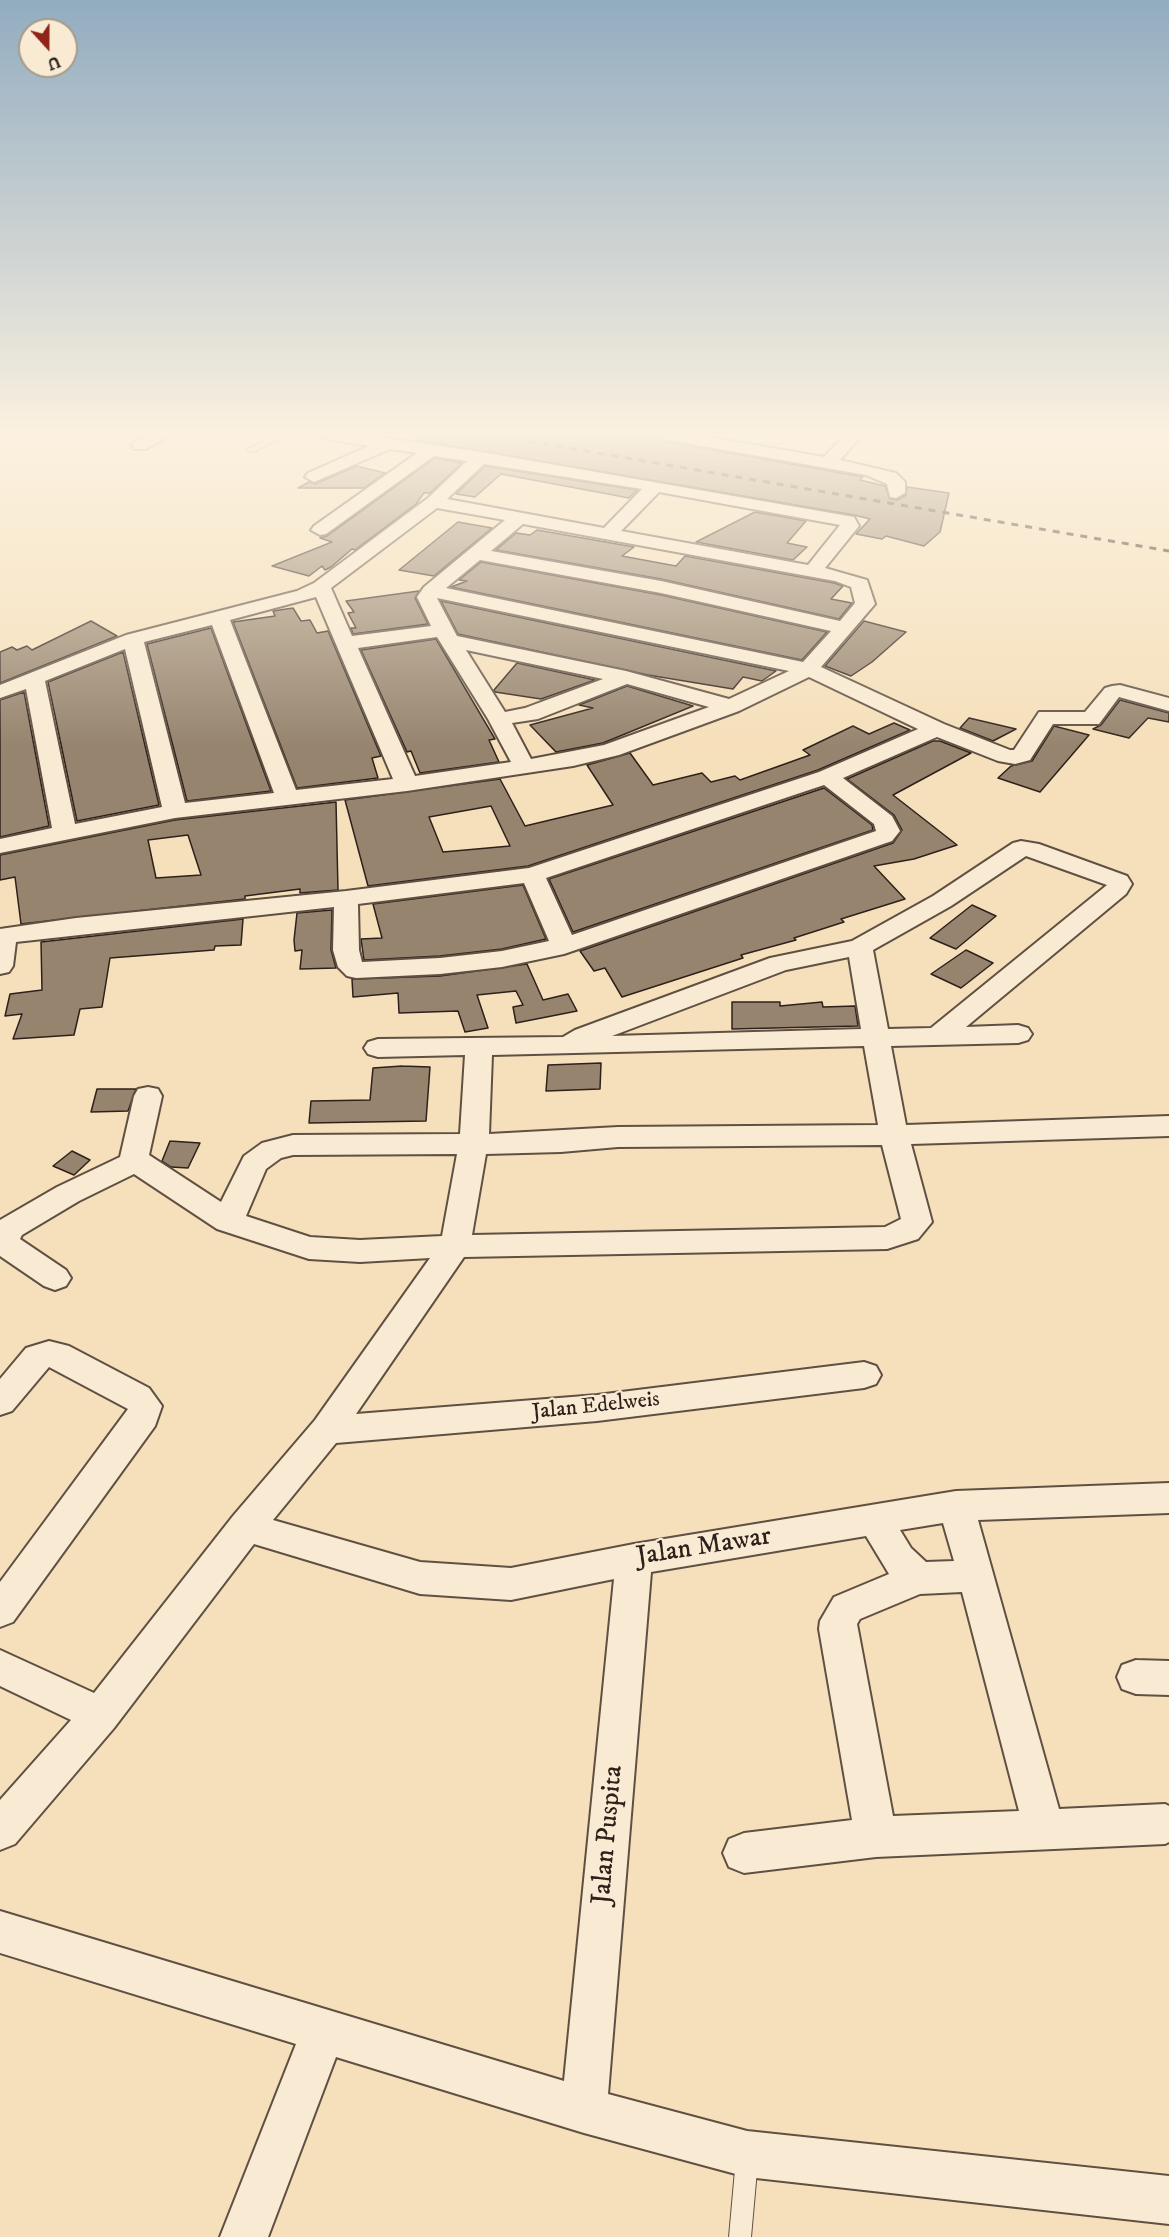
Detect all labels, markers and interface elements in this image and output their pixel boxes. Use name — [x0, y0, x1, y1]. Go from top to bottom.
north arrow — [18, 18, 78, 78]
text: U — [44, 51, 63, 74]
street label: Jalan Edelweis — [531, 1387, 661, 1427]
street label: Jalan Mawar — [634, 1521, 774, 1575]
street label: Jalan Puspita — [587, 1764, 631, 1906]

